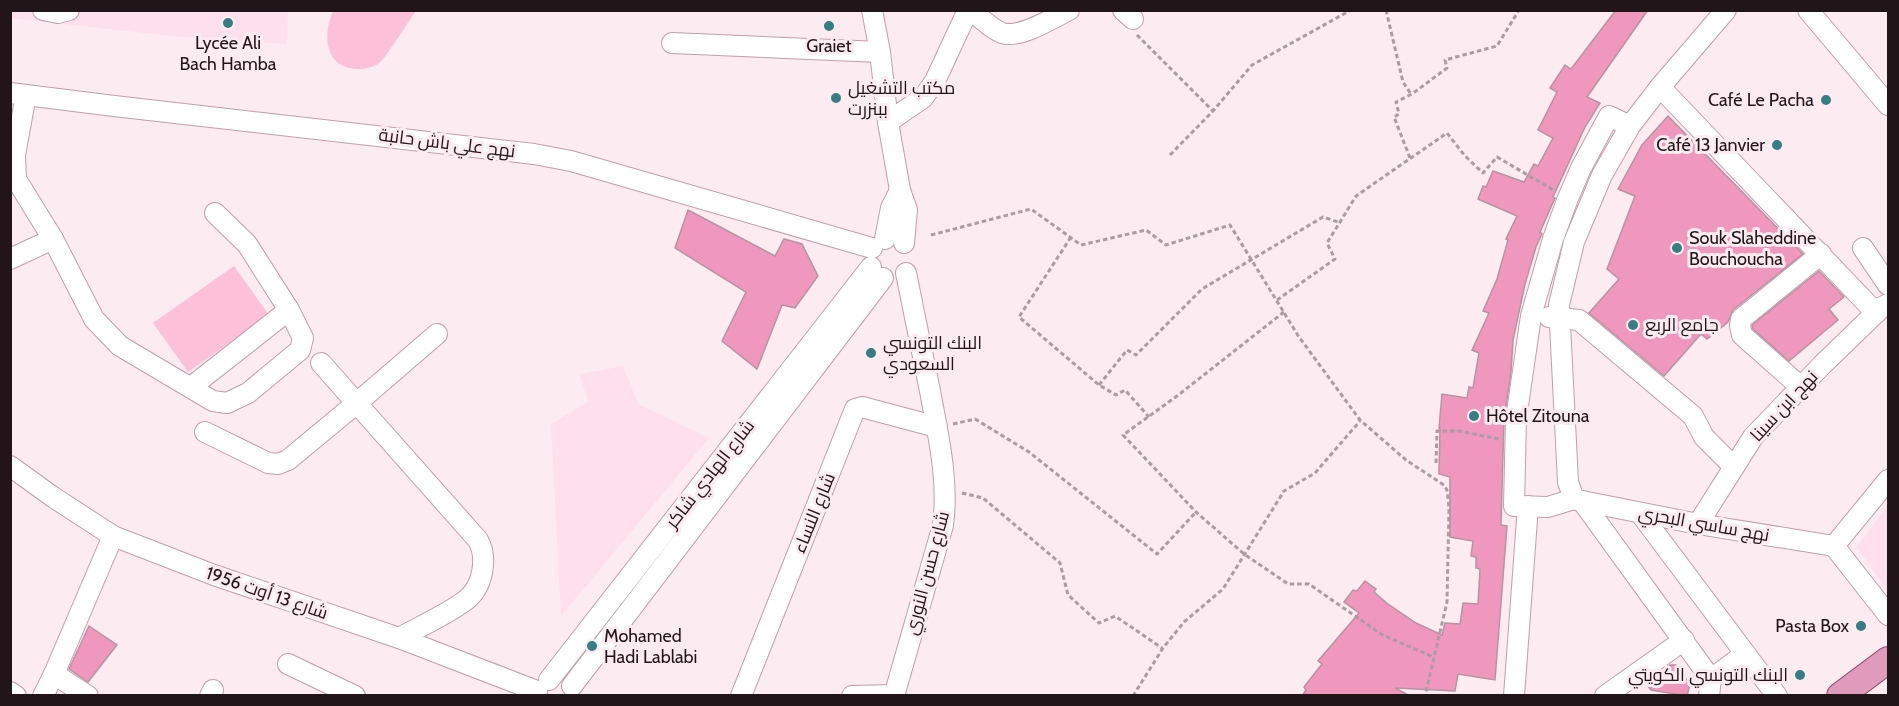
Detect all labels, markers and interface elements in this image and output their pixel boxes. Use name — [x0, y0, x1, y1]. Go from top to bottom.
marker: Lycée Ali Bach Hamba — [221, 16, 235, 30]
marker: Graiet — [822, 19, 836, 33]
place label: Lycée Ali Bach Hamba — [180, 32, 277, 75]
place label: Graiet — [806, 35, 852, 57]
place label: مكتب التشغيل ببنزرت — [848, 77, 955, 120]
place label: Café Le Pacha — [1708, 89, 1814, 111]
marker: مكتب التشغيل ببنزرت — [829, 91, 843, 105]
marker: Café Le Pacha — [1819, 93, 1833, 107]
street label: نهج علي باش حانبة — [377, 124, 517, 165]
place label: Café 13 Janvier — [1656, 134, 1765, 156]
marker: Café 13 Janvier — [1770, 138, 1784, 152]
place label: Souk Slaheddine Bouchoucha — [1689, 227, 1816, 270]
marker: Souk Slaheddine Bouchoucha — [1670, 241, 1684, 255]
place label: جامع الربع — [1645, 314, 1719, 337]
marker: جامع الربع — [1626, 318, 1640, 332]
place label: البنك التونسي السعودي — [883, 332, 982, 378]
marker: البنك التونسي السعودي — [864, 346, 878, 360]
street label: نهج ابن سينا — [1746, 366, 1823, 447]
place label: Hôtel Zitouna — [1486, 405, 1590, 427]
marker: Hôtel Zitouna — [1467, 409, 1481, 423]
street label: شارع الهادي شاكر — [660, 415, 762, 535]
street label: شارع النساء — [788, 470, 841, 557]
street label: نهج ساسي البحري — [1636, 502, 1771, 549]
street label: شارع حسن النوري — [900, 509, 957, 638]
street label: شارع 13 أوت 1956 — [203, 562, 331, 625]
place label: Pasta Box — [1775, 615, 1849, 637]
marker: Pasta Box — [1854, 619, 1868, 633]
place label: Mohamed Hadi Lablabi — [604, 625, 697, 668]
marker: Mohamed Hadi Lablabi — [585, 639, 599, 653]
place label: البنك التونسي الكويتي — [1628, 664, 1788, 689]
marker: البنك التونسي الكويتي — [1793, 668, 1807, 682]

